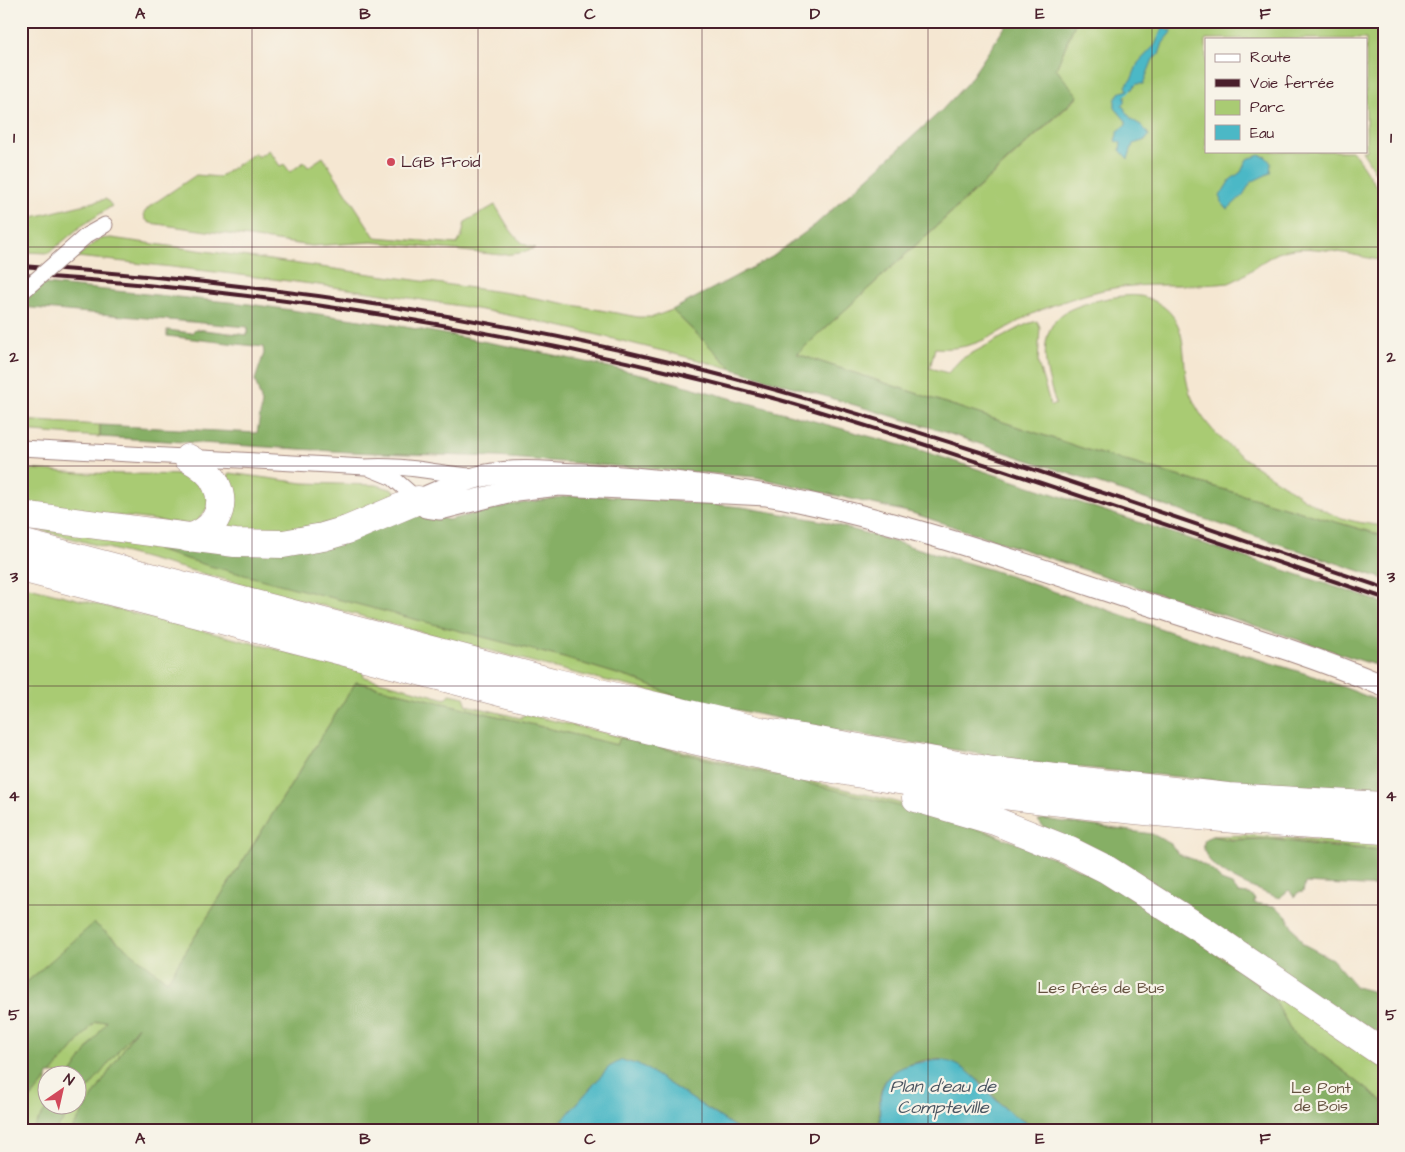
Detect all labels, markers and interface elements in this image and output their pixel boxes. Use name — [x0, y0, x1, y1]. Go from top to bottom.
text: A — [135, 3, 146, 25]
text: B — [359, 3, 371, 25]
text: C — [584, 3, 596, 25]
text: D — [810, 3, 821, 25]
text: E — [1035, 3, 1045, 25]
text: F — [1259, 3, 1271, 25]
legend — [1205, 38, 1368, 152]
text: Route — [1250, 47, 1291, 68]
text: Voie ferrée — [1250, 73, 1334, 94]
text: Parc — [1250, 97, 1285, 118]
text: Eau — [1250, 123, 1275, 144]
text: 1 — [13, 127, 16, 149]
text: 1 — [1390, 127, 1393, 149]
place label: LGB Froid — [401, 151, 480, 173]
marker: LGB Froid — [385, 156, 397, 168]
text: 2 — [8, 346, 19, 368]
text: 2 — [1385, 346, 1396, 368]
text: 3 — [9, 566, 19, 588]
text: 3 — [1386, 566, 1396, 588]
text: 4 — [9, 785, 20, 807]
text: 4 — [1386, 785, 1397, 807]
park label: Les Prés de Bus — [1037, 977, 1165, 999]
text: 5 — [8, 1004, 20, 1026]
text: 5 — [1385, 1004, 1397, 1026]
north arrow — [38, 1064, 88, 1114]
text: N — [59, 1069, 78, 1091]
water label: Plan d'eau de Compteville — [890, 1074, 997, 1120]
park label: Le Pont de Bois — [1291, 1077, 1351, 1117]
text: A — [135, 1128, 146, 1150]
text: B — [359, 1128, 371, 1150]
text: C — [584, 1128, 596, 1150]
text: D — [810, 1128, 821, 1150]
text: E — [1035, 1128, 1045, 1150]
text: F — [1259, 1128, 1271, 1150]

